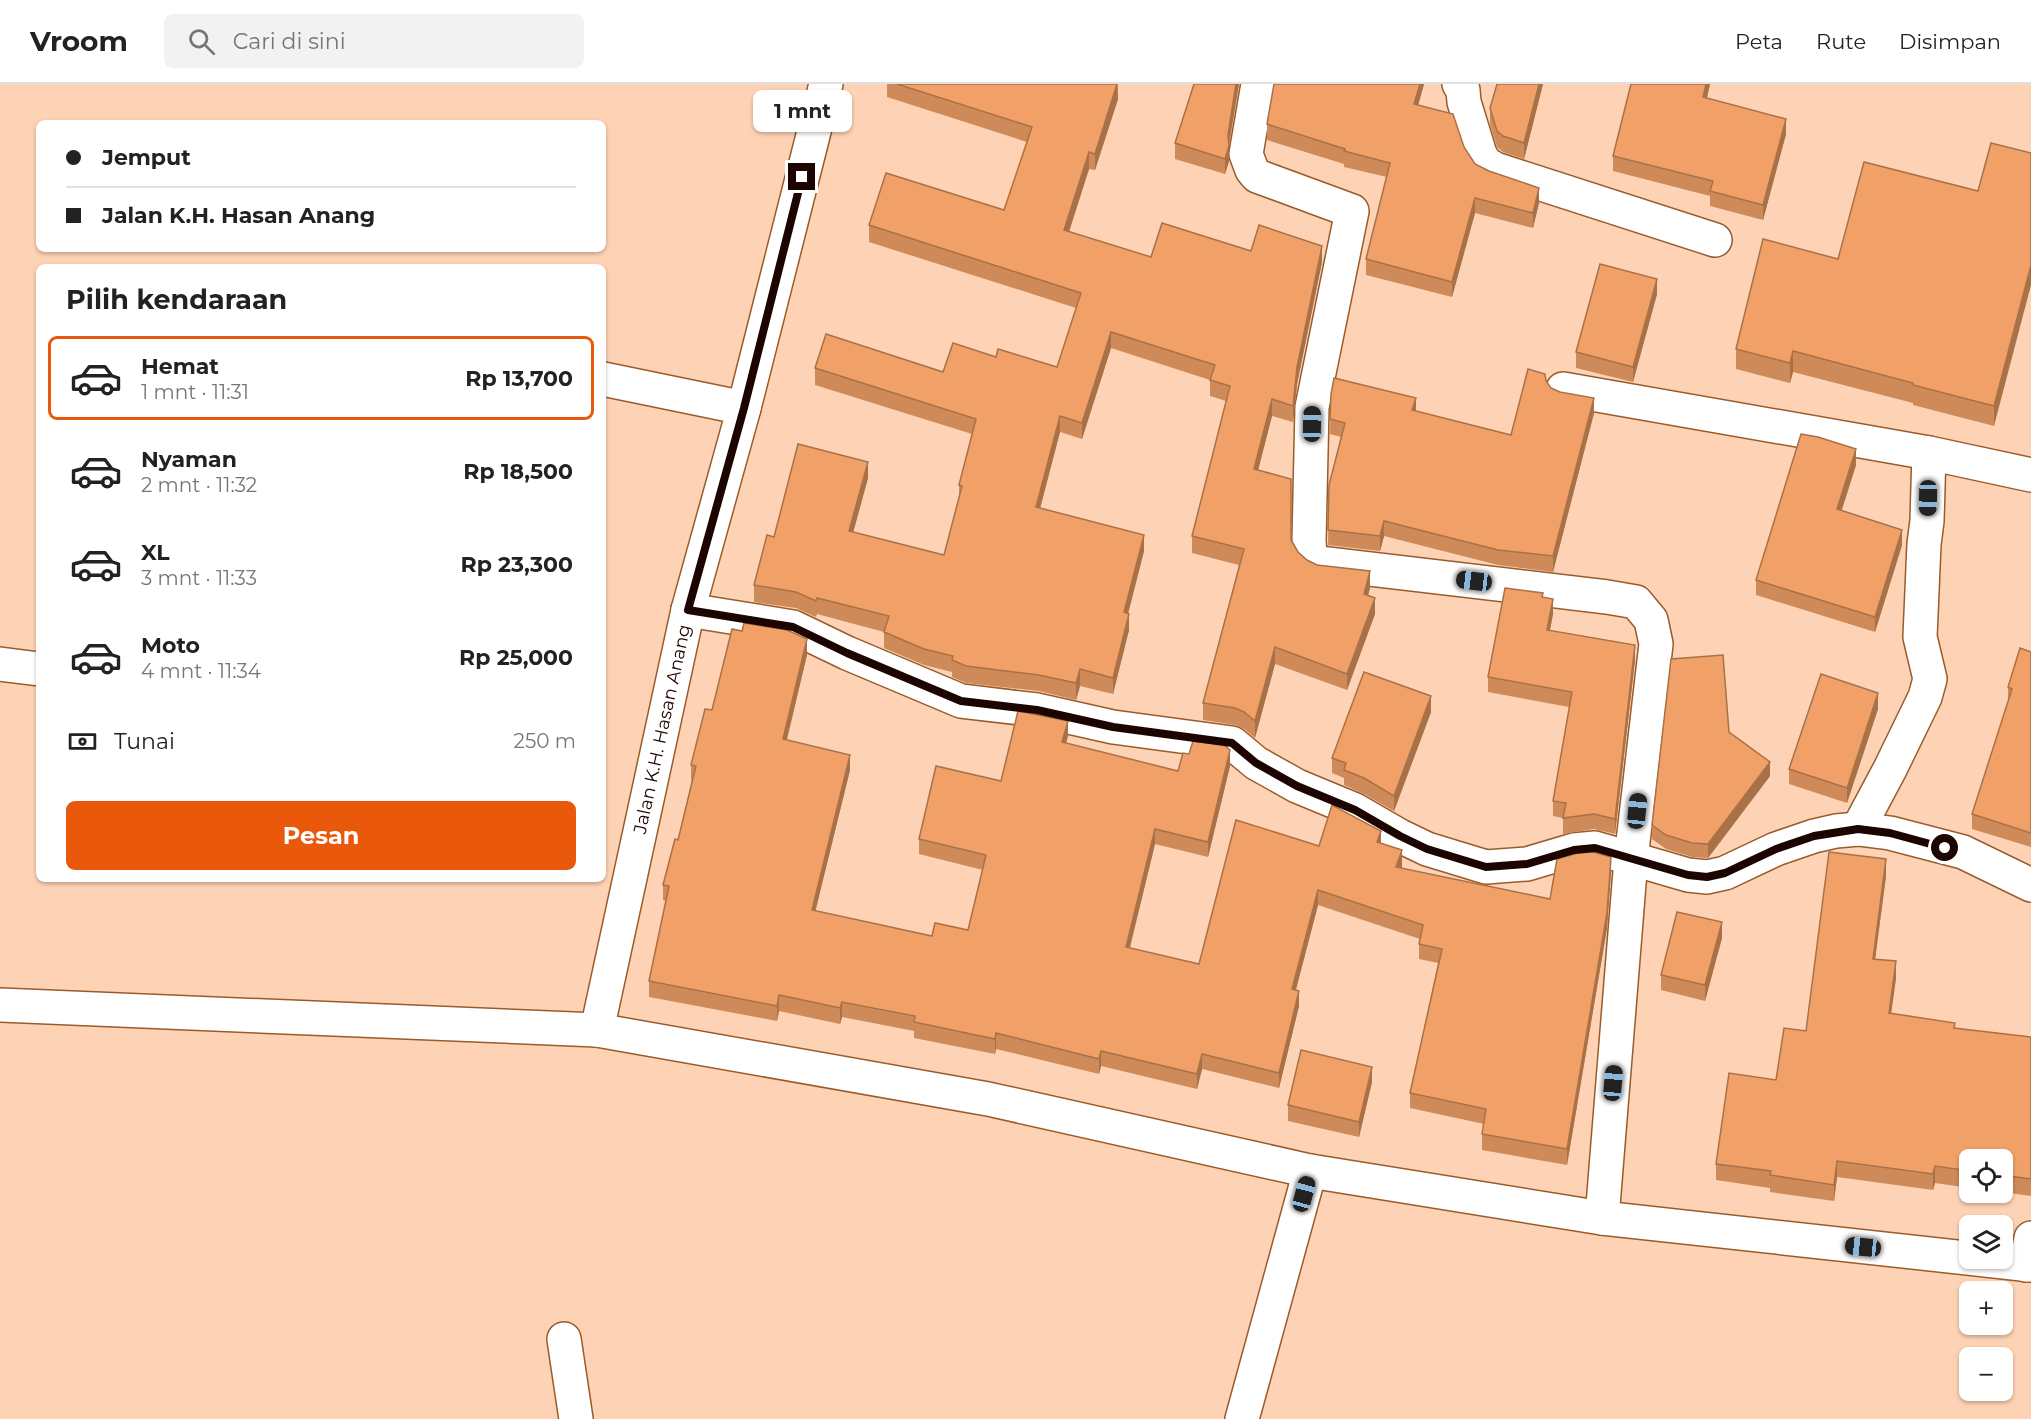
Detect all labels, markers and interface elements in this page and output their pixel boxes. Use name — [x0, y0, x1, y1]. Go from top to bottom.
search box — [164, 14, 584, 68]
text: Vroom — [30, 24, 128, 58]
icon: search — [185, 25, 218, 58]
text: Cari di sini — [233, 28, 346, 55]
text: Peta — [1735, 29, 1783, 54]
text: Rute — [1816, 29, 1866, 54]
text: Disimpan — [1899, 29, 2001, 54]
callout: 1 mnt — [752, 90, 852, 132]
text: 1 mnt — [774, 99, 831, 123]
text: Jemput — [102, 144, 191, 171]
route end — [788, 163, 815, 190]
text: Jalan K.H. Hasan Anang — [102, 202, 375, 229]
text: Pilih kendaraan — [66, 283, 287, 316]
icon: car — [69, 351, 123, 405]
text: Hemat — [141, 353, 219, 380]
text: Rp 13,700 — [465, 365, 573, 392]
text: 1 mnt · 11:31 — [141, 380, 249, 404]
car — [1303, 406, 1321, 442]
icon: car — [69, 444, 123, 498]
text: Nyaman — [141, 446, 237, 473]
text: Rp 18,500 — [463, 458, 573, 485]
text: 2 mnt · 11:32 — [141, 473, 257, 497]
car — [1919, 480, 1937, 516]
icon: car — [69, 537, 123, 591]
text: XL — [141, 539, 170, 566]
text: Rp 23,300 — [461, 551, 573, 578]
text: 3 mnt · 11:33 — [141, 566, 257, 590]
car — [1455, 570, 1493, 592]
street label: Jalan K.H. Hasan Anang — [629, 622, 696, 837]
icon: car — [69, 630, 123, 684]
text: Moto — [141, 632, 200, 659]
text: Rp 25,000 — [459, 644, 573, 671]
text: 4 mnt · 11:34 — [141, 659, 261, 683]
icon: cash — [66, 725, 99, 758]
text: Tunai — [114, 728, 175, 755]
text: 250 m — [514, 729, 576, 753]
car — [1626, 792, 1648, 830]
button: Pesan — [66, 801, 576, 870]
route start — [1931, 834, 1958, 861]
car — [1602, 1064, 1624, 1102]
map controls — [1959, 1149, 2013, 1401]
button: locate — [1959, 1149, 2013, 1203]
car — [1291, 1174, 1317, 1214]
button: layers — [1959, 1215, 2013, 1269]
car — [1844, 1236, 1882, 1258]
button: + — [1959, 1281, 2013, 1335]
button: − — [1959, 1347, 2013, 1401]

